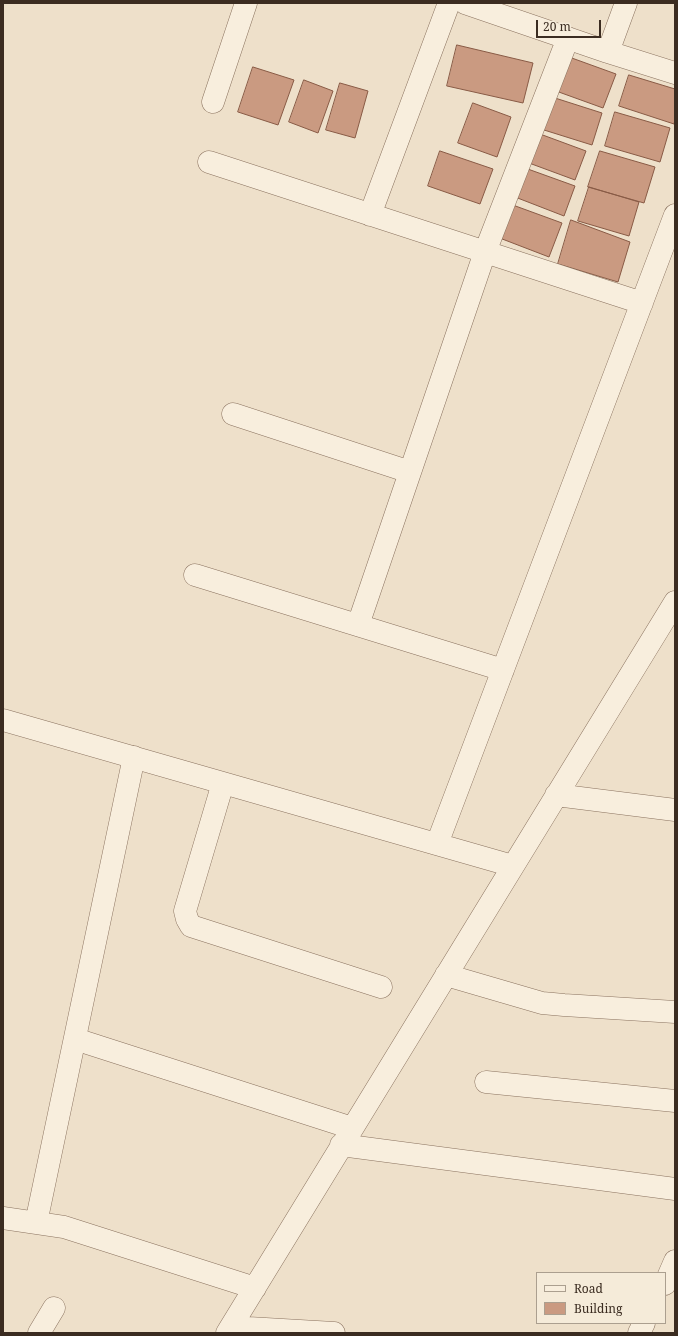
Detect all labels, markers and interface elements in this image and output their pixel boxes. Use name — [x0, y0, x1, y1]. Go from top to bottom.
scale bar — [538, 12, 603, 38]
text: 20 m — [543, 18, 571, 35]
legend — [536, 1272, 666, 1324]
text: Road — [574, 1280, 603, 1297]
text: Building — [574, 1300, 622, 1317]

